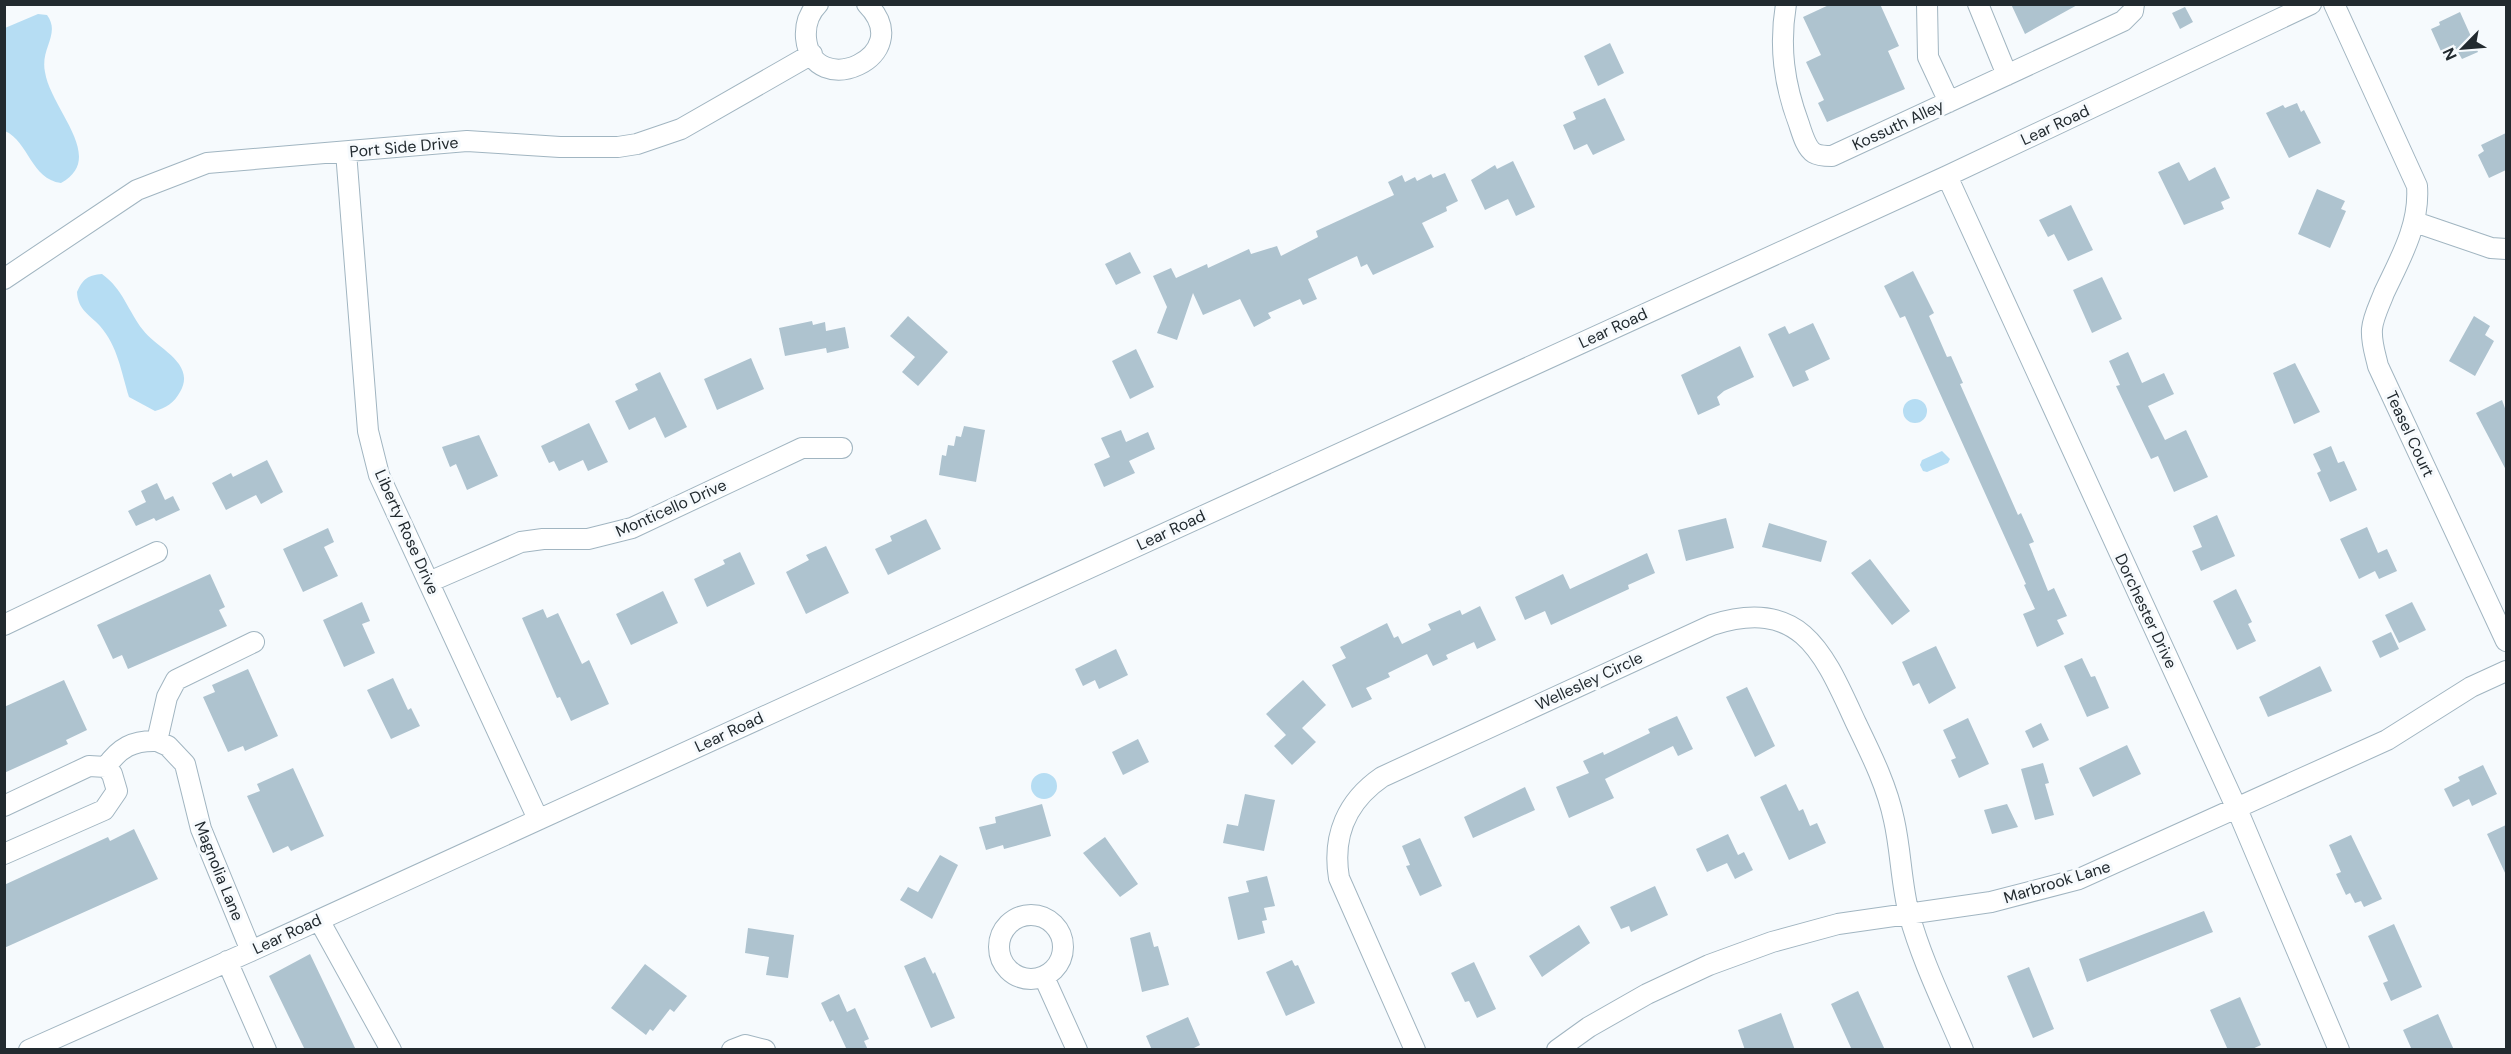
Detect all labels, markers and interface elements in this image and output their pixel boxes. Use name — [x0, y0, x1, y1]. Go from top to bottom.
north arrow — [2433, 18, 2493, 78]
text: N — [2438, 44, 2462, 64]
street label: Kossuth Alley — [1849, 95, 1947, 155]
street label: Lear Road — [2017, 100, 2093, 150]
street label: Port Side Drive — [349, 132, 459, 162]
street label: Lear Road — [1575, 303, 1651, 353]
street label: Teasel Court — [2381, 388, 2439, 480]
street label: Liberty Rose Drive — [370, 466, 444, 598]
street label: Monticello Drive — [612, 474, 730, 542]
street label: Lear Road — [1133, 505, 1209, 555]
street label: Dorchester Drive — [2110, 550, 2182, 672]
street label: Wellesley Circle — [1532, 647, 1646, 715]
street label: Lear Road — [691, 707, 767, 757]
street label: Magnolia Lane — [189, 818, 249, 924]
street label: Marbrook Lane — [2001, 856, 2113, 908]
street label: Lear Road — [249, 909, 325, 959]

